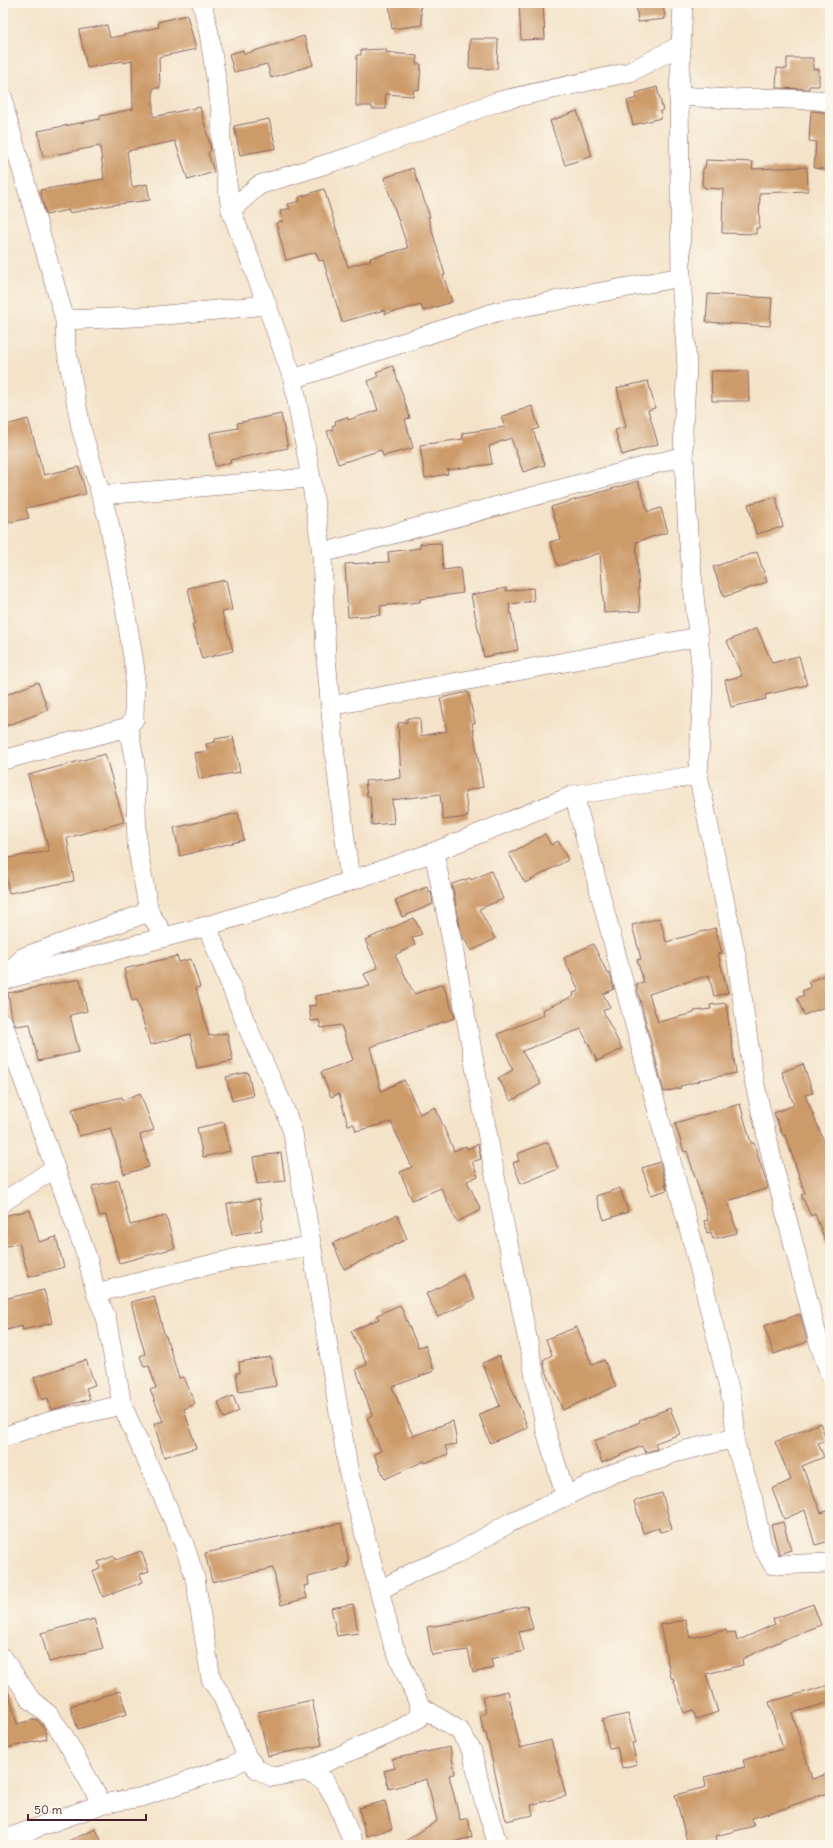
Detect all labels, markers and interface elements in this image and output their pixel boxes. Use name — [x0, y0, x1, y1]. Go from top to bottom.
scale bar — [28, 1796, 146, 1822]
text: 50 m — [34, 1802, 63, 1817]

